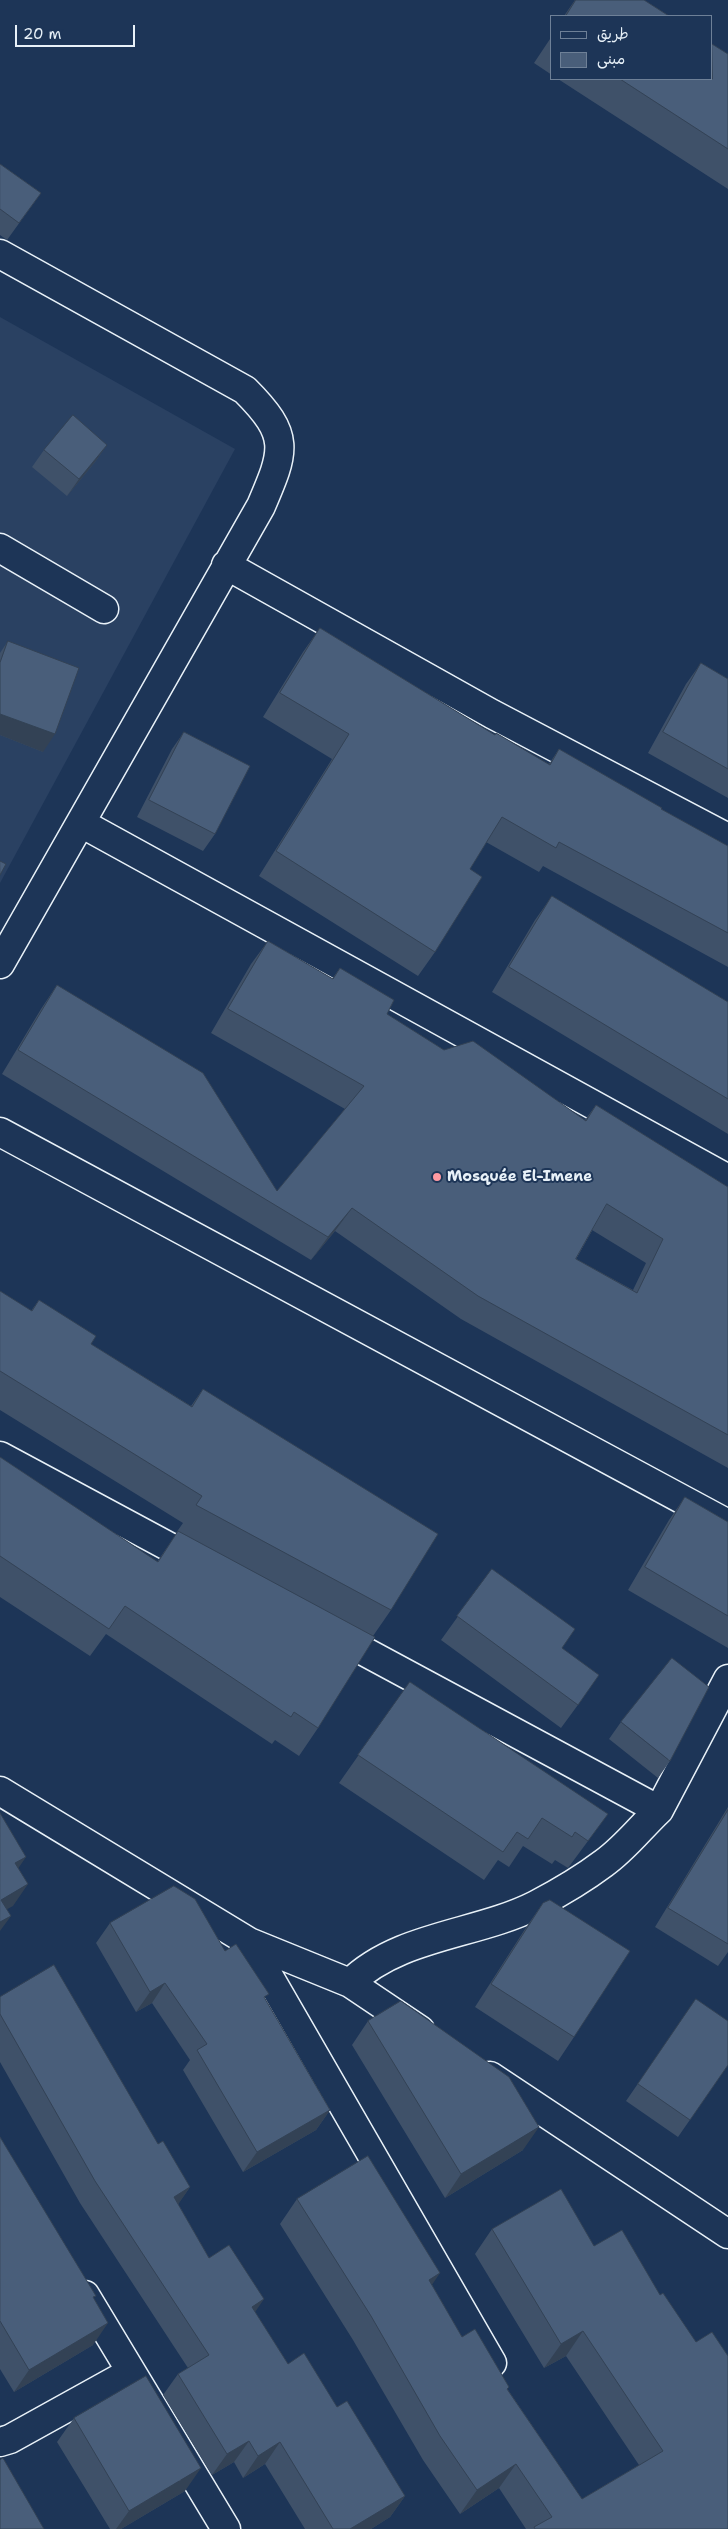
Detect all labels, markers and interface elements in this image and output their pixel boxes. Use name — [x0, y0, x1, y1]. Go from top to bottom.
scale bar — [18, 15, 138, 47]
legend — [550, 15, 713, 80]
text: 20 m — [23, 24, 62, 44]
text: طريق — [597, 24, 629, 44]
text: مبنى — [597, 49, 625, 69]
place label: Mosquée El-Imene — [447, 1168, 592, 1186]
marker: Mosquée El-Imene — [431, 1171, 443, 1183]

